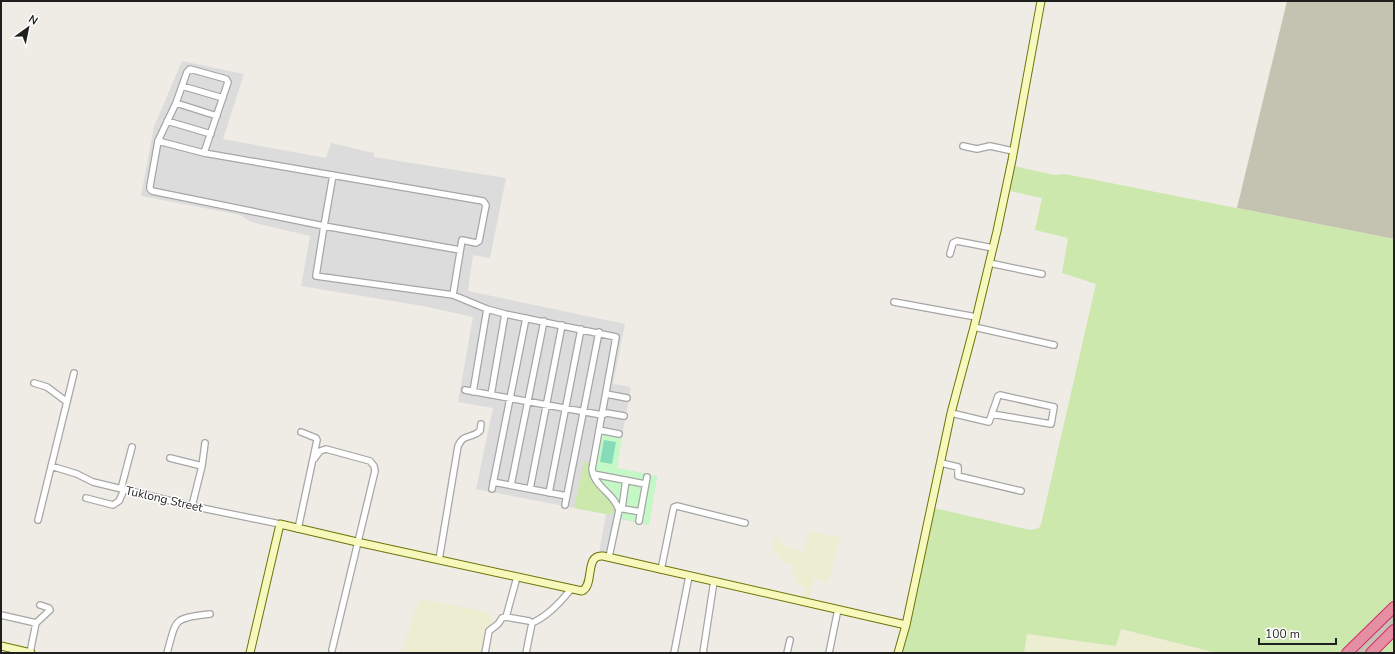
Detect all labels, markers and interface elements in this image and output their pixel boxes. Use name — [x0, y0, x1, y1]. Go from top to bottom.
north arrow — [8, 8, 48, 48]
text: N — [26, 12, 41, 29]
street label: Tuklong Street — [124, 482, 205, 516]
scale bar — [1259, 620, 1336, 646]
text: 100 m — [1265, 626, 1300, 642]

